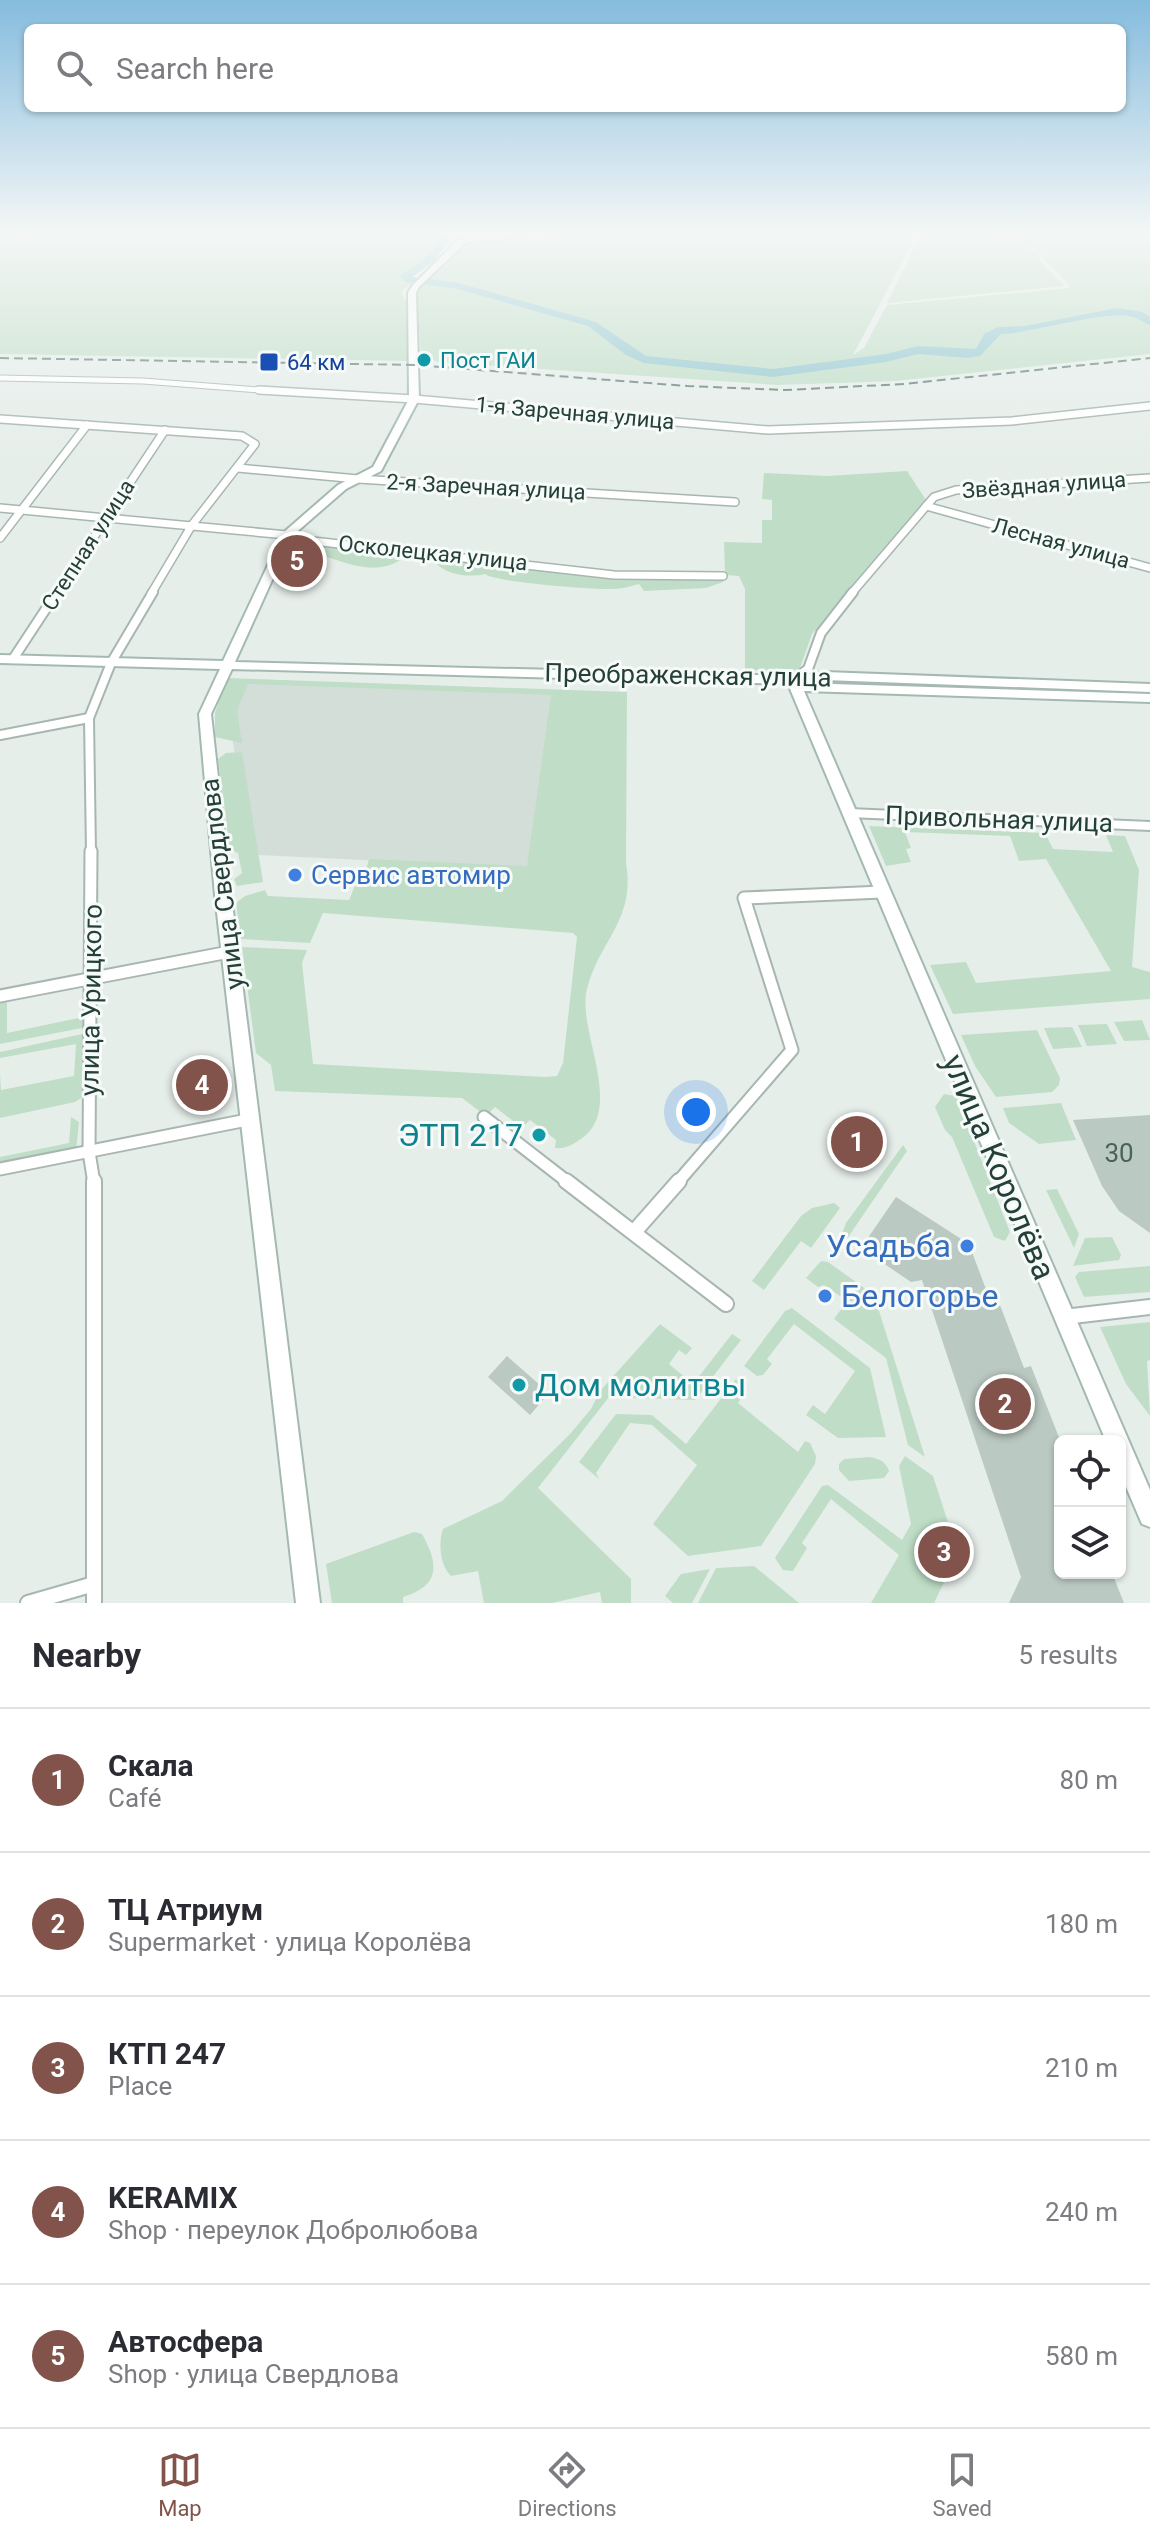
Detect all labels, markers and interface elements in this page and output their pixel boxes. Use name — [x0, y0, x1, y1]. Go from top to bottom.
search box — [24, 24, 1126, 112]
icon: search — [52, 46, 96, 90]
text: Search here — [116, 51, 274, 86]
place label: Пост ГАИ — [440, 348, 536, 373]
place label: 64 км — [287, 350, 345, 375]
marker: 64 км — [258, 351, 280, 373]
marker: Пост ГАИ — [415, 351, 433, 369]
street label: 1-я Заречная улица — [475, 392, 675, 434]
street label: Звёздная улица — [961, 467, 1127, 503]
street label: 2-я Заречная улица — [386, 469, 586, 505]
street label: Степная улица — [36, 475, 140, 615]
street label: Лесная улица — [990, 513, 1132, 573]
pin: 5 — [271, 531, 323, 591]
street label: Осколецкая улица — [337, 531, 529, 575]
street label: Преображенская улица — [544, 657, 832, 693]
street label: улица Свердлова — [194, 777, 250, 991]
street label: Привольная улица — [885, 800, 1113, 838]
place label: Сервис автомир — [311, 860, 511, 890]
marker: Сервис автомир — [286, 866, 304, 884]
street label: улица Урицкого — [74, 904, 108, 1096]
street label: улица Королёва — [934, 1049, 1064, 1285]
pin: 4 — [176, 1055, 228, 1115]
your location — [676, 1092, 716, 1132]
pin: 1 — [831, 1112, 883, 1172]
place label: ЭТП 217 — [398, 1116, 523, 1154]
marker: ЭТП 217 — [530, 1126, 548, 1144]
house number: 30 — [1104, 1138, 1134, 1168]
place label: Усадьба — [826, 1227, 951, 1265]
marker: Усадьба — [958, 1237, 976, 1255]
place label: Белогорье — [841, 1277, 999, 1315]
marker: Белогорье — [816, 1287, 834, 1305]
place label: Дом молитвы — [535, 1366, 746, 1404]
pin: 2 — [979, 1374, 1031, 1434]
marker: Дом молитвы — [510, 1376, 528, 1394]
map controls — [1054, 1435, 1126, 1579]
button: locate — [1054, 1435, 1126, 1507]
button: layers — [1054, 1507, 1126, 1579]
pin: 3 — [918, 1522, 970, 1582]
text: Nearby — [32, 1635, 141, 1675]
text: 5 results — [1019, 1640, 1118, 1670]
text: Скала — [108, 1748, 194, 1783]
text: 1 — [51, 1765, 65, 1795]
text: 80 m — [1060, 1765, 1118, 1795]
text: Café — [108, 1783, 162, 1813]
text: ТЦ Атриум — [108, 1892, 263, 1927]
text: 2 — [51, 1909, 65, 1939]
text: 180 m — [1045, 1909, 1118, 1939]
text: Supermarket · улица Королёва — [108, 1927, 472, 1957]
text: КТП 247 — [108, 2036, 226, 2071]
text: 3 — [51, 2053, 65, 2083]
text: 210 m — [1045, 2053, 1118, 2083]
text: Place — [108, 2071, 172, 2101]
text: KERAMIX — [108, 2180, 238, 2215]
text: 4 — [51, 2197, 65, 2227]
text: 240 m — [1045, 2197, 1118, 2227]
text: Shop · переулок Добролюбова — [108, 2215, 478, 2245]
text: Автосфера — [108, 2324, 263, 2359]
text: 5 — [51, 2341, 65, 2371]
text: 580 m — [1045, 2341, 1118, 2371]
text: Shop · улица Свердлова — [108, 2359, 399, 2389]
tab: Map — [158, 2448, 202, 2521]
tab: Directions — [518, 2448, 617, 2521]
tab: Saved — [933, 2448, 992, 2521]

